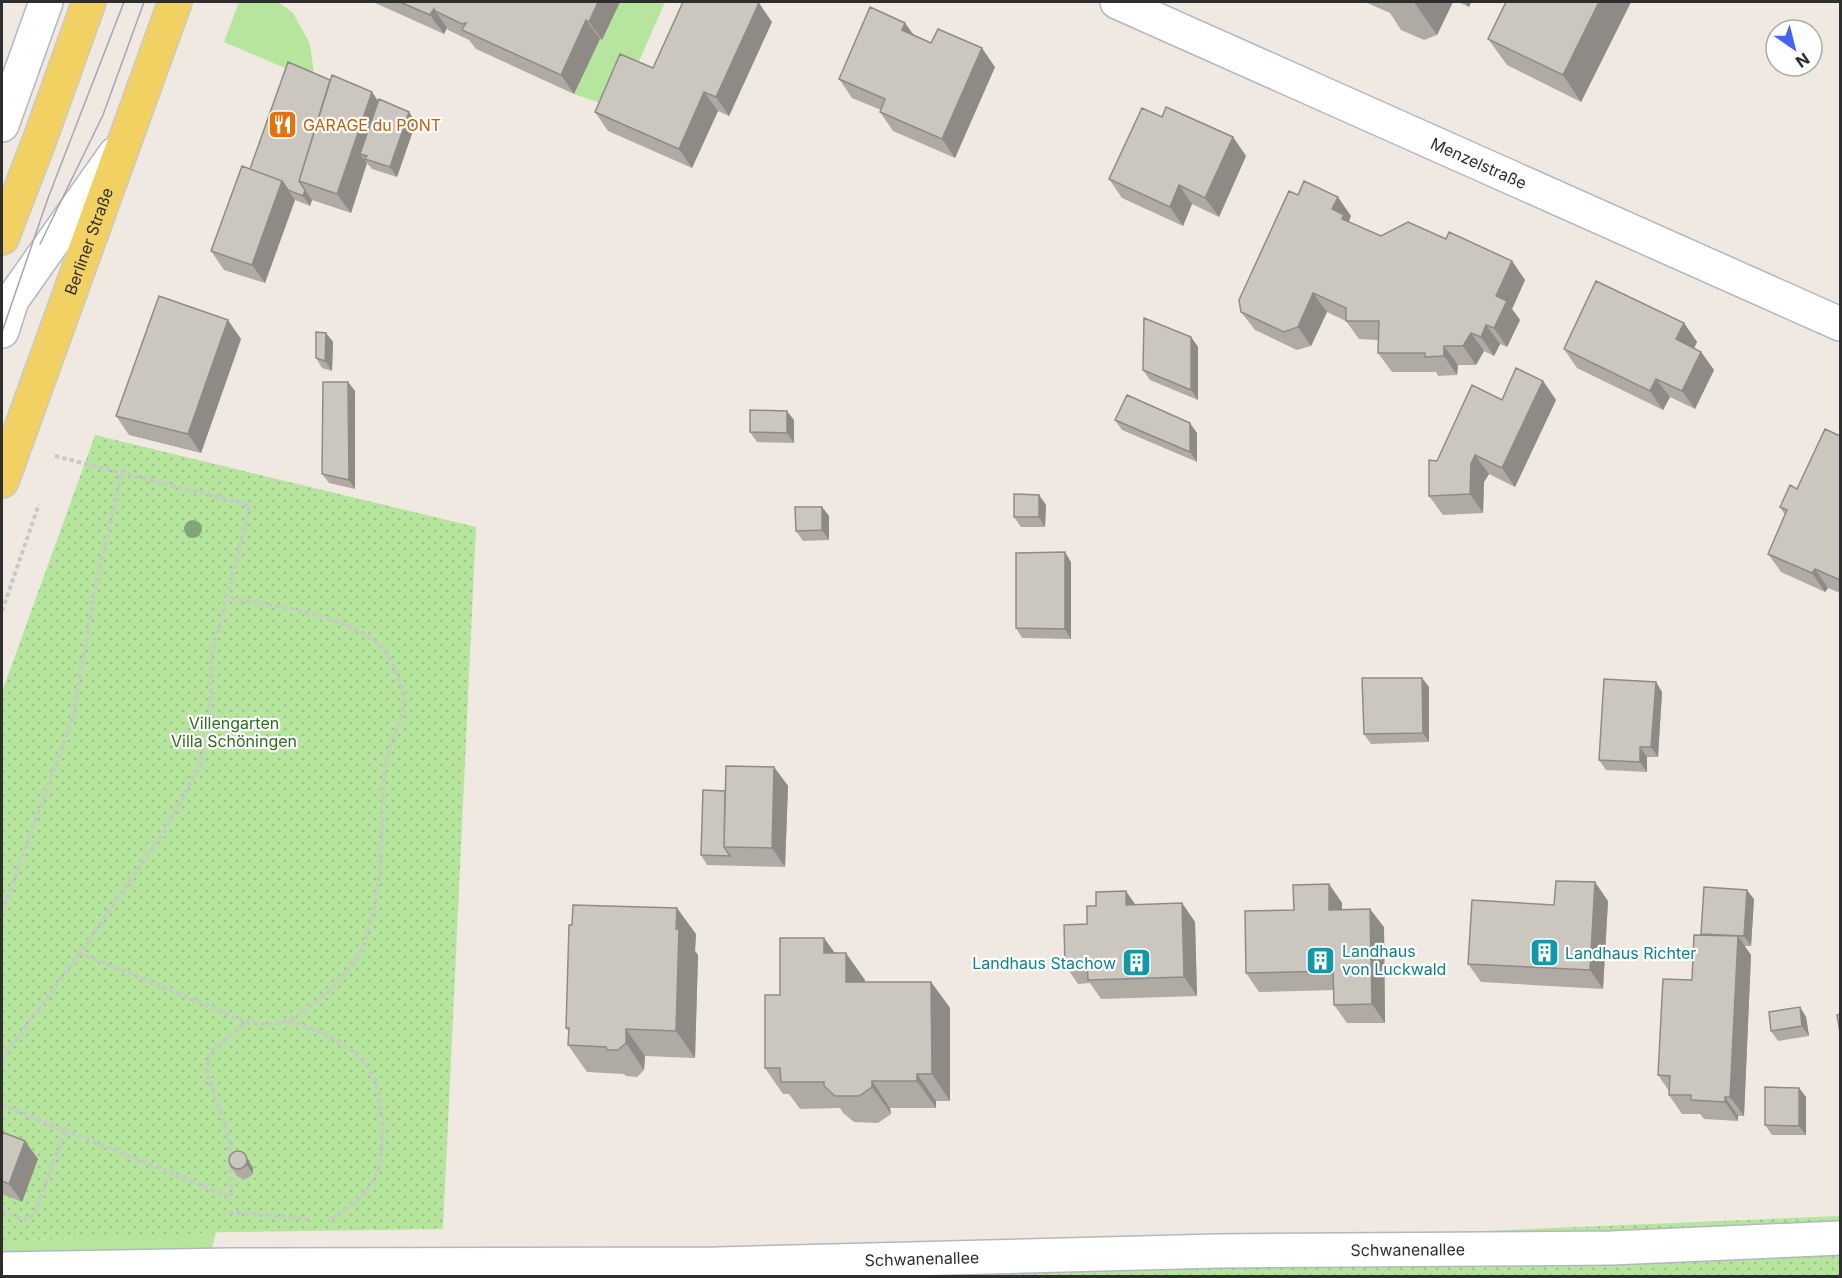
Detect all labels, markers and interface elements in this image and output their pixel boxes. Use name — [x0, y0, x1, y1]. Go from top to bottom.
north arrow — [1764, 18, 1824, 78]
text: N — [1792, 49, 1813, 72]
restaurant icon: GARAGE du PONT — [266, 109, 298, 141]
place label: GARAGE du PONT — [303, 115, 441, 135]
street label: Menzelstraße — [1428, 133, 1530, 193]
street label: Berliner Straße — [60, 185, 117, 298]
park label: Villengarten Villa Schöningen — [171, 713, 297, 751]
building icon: Landhaus Richter — [1528, 937, 1560, 969]
place label: Landhaus von Luckwald — [1342, 941, 1446, 979]
place label: Landhaus Richter — [1565, 943, 1696, 963]
building icon: Landhaus von Luckwald — [1305, 944, 1337, 976]
building icon: Landhaus Stachow — [1121, 947, 1153, 979]
place label: Landhaus Stachow — [972, 953, 1116, 973]
street label: Schwanenallee — [1350, 1239, 1465, 1260]
street label: Schwanenallee — [864, 1247, 979, 1270]

